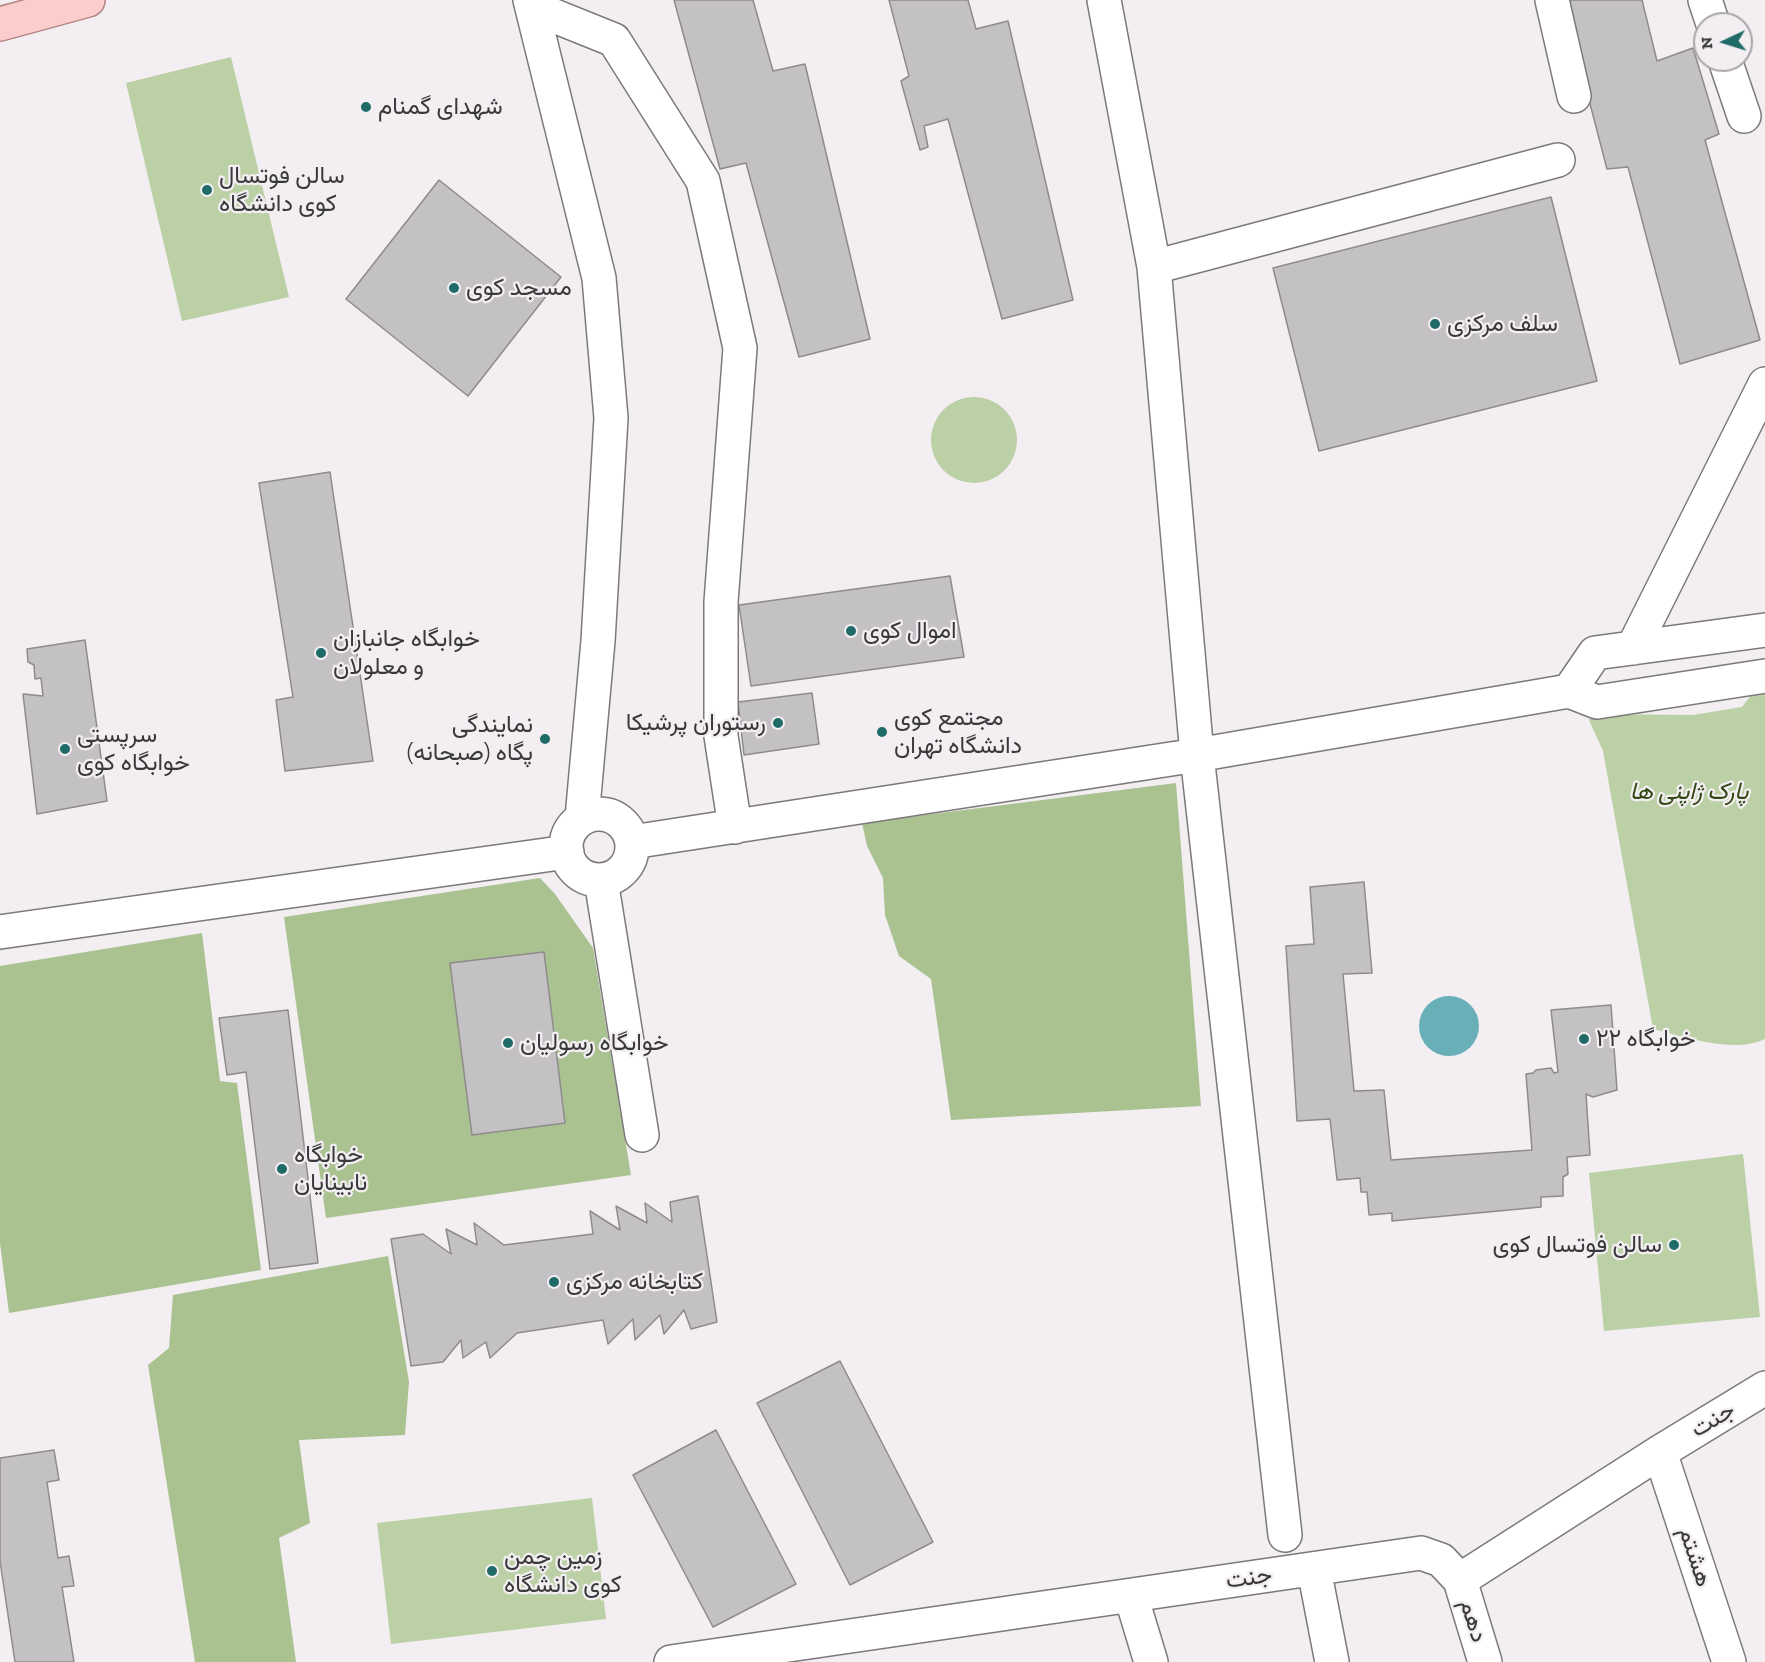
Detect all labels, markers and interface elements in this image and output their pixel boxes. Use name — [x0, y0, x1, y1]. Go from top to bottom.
north arrow — [1693, 12, 1753, 72]
text: N — [1697, 36, 1716, 50]
place label: شهدای گمنام — [378, 93, 503, 121]
marker: شهدای گمنام — [359, 100, 373, 114]
place label: سالن فوتسال کوی دانشگاه — [219, 162, 345, 218]
marker: سالن فوتسال کوی دانشگاه — [200, 183, 214, 197]
place label: مسجد کوی — [466, 274, 572, 302]
marker: مسجد کوی — [447, 281, 461, 295]
place label: سلف مرکزی — [1447, 310, 1558, 338]
marker: سلف مرکزی — [1428, 317, 1442, 331]
place label: اموال کوی — [863, 617, 957, 645]
marker: اموال کوی — [844, 624, 858, 638]
place label: خوابگاه جانبازان و معلولان — [333, 625, 480, 681]
marker: خوابگاه جانبازان و معلولان — [314, 646, 328, 660]
place label: مجتمع کوی دانشگاه تهران — [894, 704, 1022, 760]
place label: رستوران پرشیکا — [626, 709, 766, 737]
place label: نمایندگی پگاه (صبحانه) — [407, 711, 533, 767]
marker: رستوران پرشیکا — [771, 716, 785, 730]
place label: سرپستی خوابگاه کوی — [77, 721, 190, 777]
marker: مجتمع کوی دانشگاه تهران — [875, 725, 889, 739]
marker: نمایندگی پگاه (صبحانه) — [538, 732, 552, 746]
marker: سرپستی خوابگاه کوی — [58, 742, 72, 756]
park label: پارک ژاپنی ها — [1630, 778, 1748, 806]
place label: خوابگاه ۲۲ — [1596, 1025, 1696, 1053]
place label: خوابگاه رسولیان — [520, 1029, 669, 1057]
marker: خوابگاه ۲۲ — [1577, 1032, 1591, 1046]
marker: خوابگاه رسولیان — [501, 1036, 515, 1050]
place label: خوابگاه نابینایان — [294, 1141, 367, 1197]
marker: خوابگاه نابینایان — [275, 1162, 289, 1176]
place label: سالن فوتسال کوی — [1493, 1231, 1662, 1259]
marker: سالن فوتسال کوی — [1667, 1238, 1681, 1252]
place label: کتابخانه مرکزی — [566, 1268, 703, 1296]
marker: کتابخانه مرکزی — [547, 1275, 561, 1289]
street label: جنت — [1686, 1396, 1740, 1444]
street label: هشتم — [1672, 1524, 1718, 1590]
place label: زمین چمن کوی دانشگاه — [504, 1543, 622, 1599]
street label: جنت — [1224, 1561, 1274, 1595]
marker: زمین چمن کوی دانشگاه — [485, 1564, 499, 1578]
street label: دهم — [1453, 1596, 1493, 1646]

